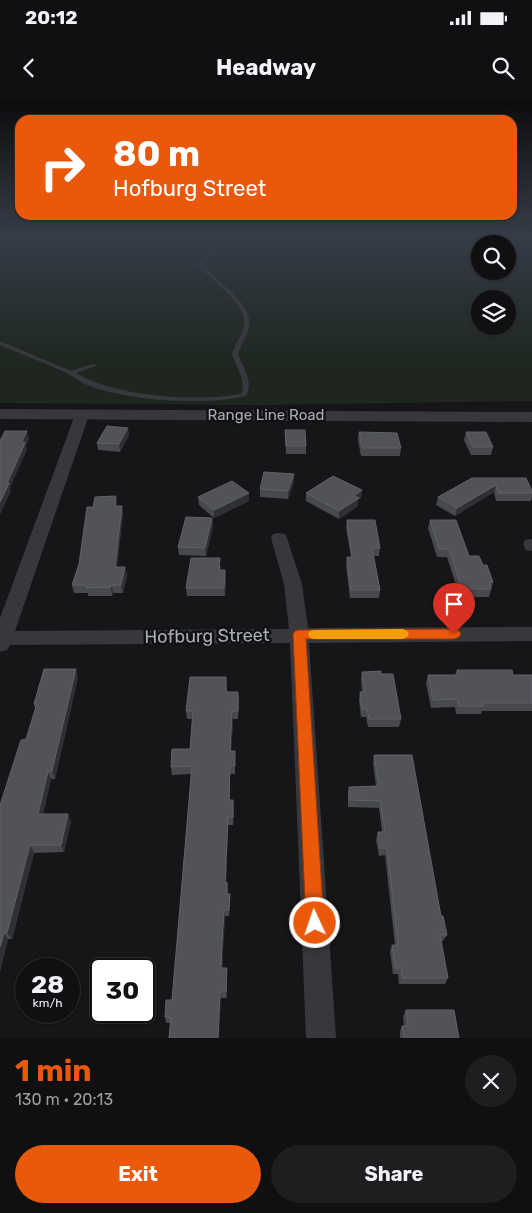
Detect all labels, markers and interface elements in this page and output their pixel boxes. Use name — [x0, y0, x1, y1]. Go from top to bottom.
text: 20:12 — [25, 6, 78, 29]
icon: back — [15, 54, 43, 82]
text: Headway — [216, 54, 316, 81]
icon: search — [489, 54, 517, 82]
text: 80 m — [113, 133, 200, 175]
icon: right — [30, 135, 95, 200]
text: Hofburg Street — [113, 175, 266, 202]
map controls — [471, 235, 516, 335]
button: search — [471, 235, 516, 280]
button: layers — [471, 290, 516, 335]
street label: Range Line Road — [207, 406, 325, 424]
pin — [433, 583, 475, 634]
icon: arrive — [440, 590, 468, 618]
street label: Hofburg Street — [144, 624, 270, 648]
position arrow — [288, 896, 340, 948]
speed limit sign: 30 — [90, 958, 155, 1023]
text: 28 — [31, 970, 64, 999]
text: km/h — [33, 996, 62, 1010]
text: 1 min — [15, 1053, 92, 1089]
button: close — [465, 1055, 517, 1107]
text: 130 m · 20:13 — [15, 1090, 113, 1109]
button: Exit — [15, 1145, 261, 1203]
button: Share — [271, 1145, 517, 1203]

